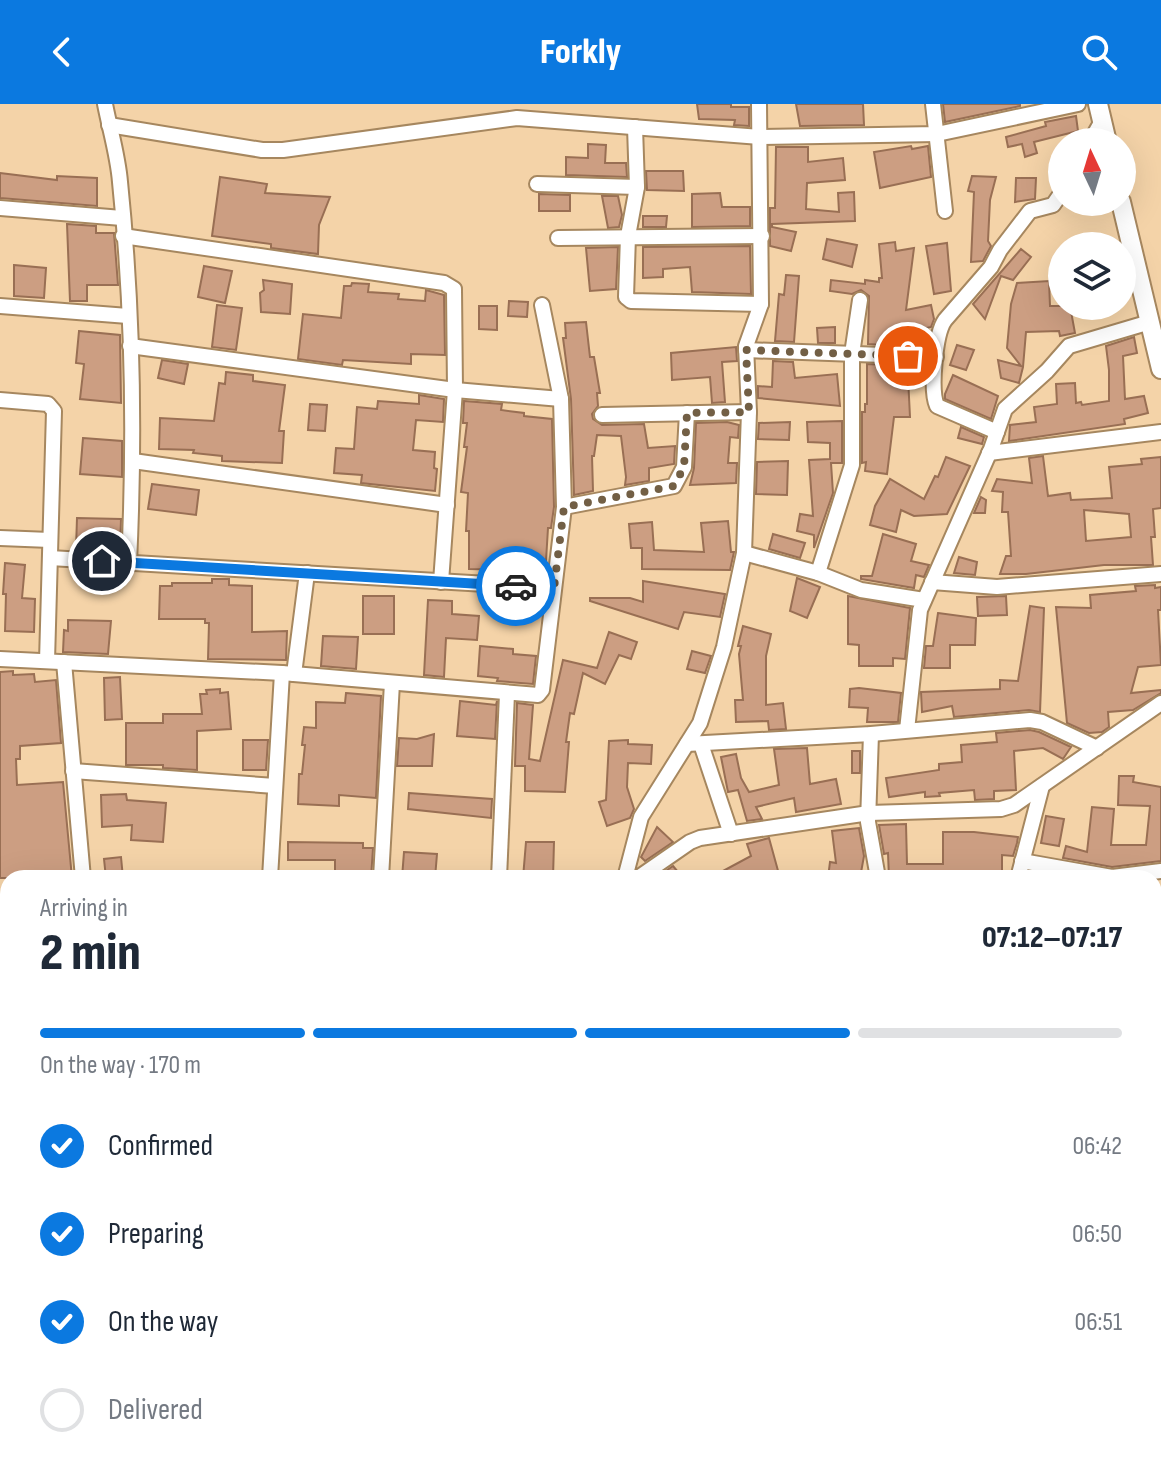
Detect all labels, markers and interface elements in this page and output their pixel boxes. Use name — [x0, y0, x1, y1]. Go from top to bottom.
icon: back — [40, 30, 84, 74]
icon: search — [1077, 30, 1121, 74]
text: Forkly — [540, 31, 621, 74]
north arrow — [1048, 128, 1136, 216]
map controls — [1048, 128, 1136, 320]
button: layers — [1048, 232, 1136, 320]
pin — [874, 322, 942, 390]
icon: bag — [886, 334, 930, 378]
pin — [68, 527, 136, 595]
icon: home — [80, 539, 124, 583]
courier — [476, 546, 556, 626]
icon: car — [494, 564, 538, 608]
text: Arriving in — [40, 893, 128, 924]
text: 07:12–07:17 — [982, 920, 1122, 956]
text: 2 min — [40, 922, 141, 985]
text: On the way · 170 m — [40, 1050, 201, 1081]
icon: check — [40, 1124, 84, 1168]
text: Confirmed — [108, 1128, 213, 1164]
text: 06:42 — [1072, 1131, 1122, 1162]
icon: check — [40, 1212, 84, 1256]
text: Preparing — [108, 1216, 204, 1252]
text: 06:50 — [1072, 1219, 1122, 1250]
icon: check — [40, 1300, 84, 1344]
text: On the way — [108, 1304, 218, 1340]
text: 06:51 — [1075, 1307, 1122, 1338]
text: Delivered — [108, 1392, 203, 1428]

